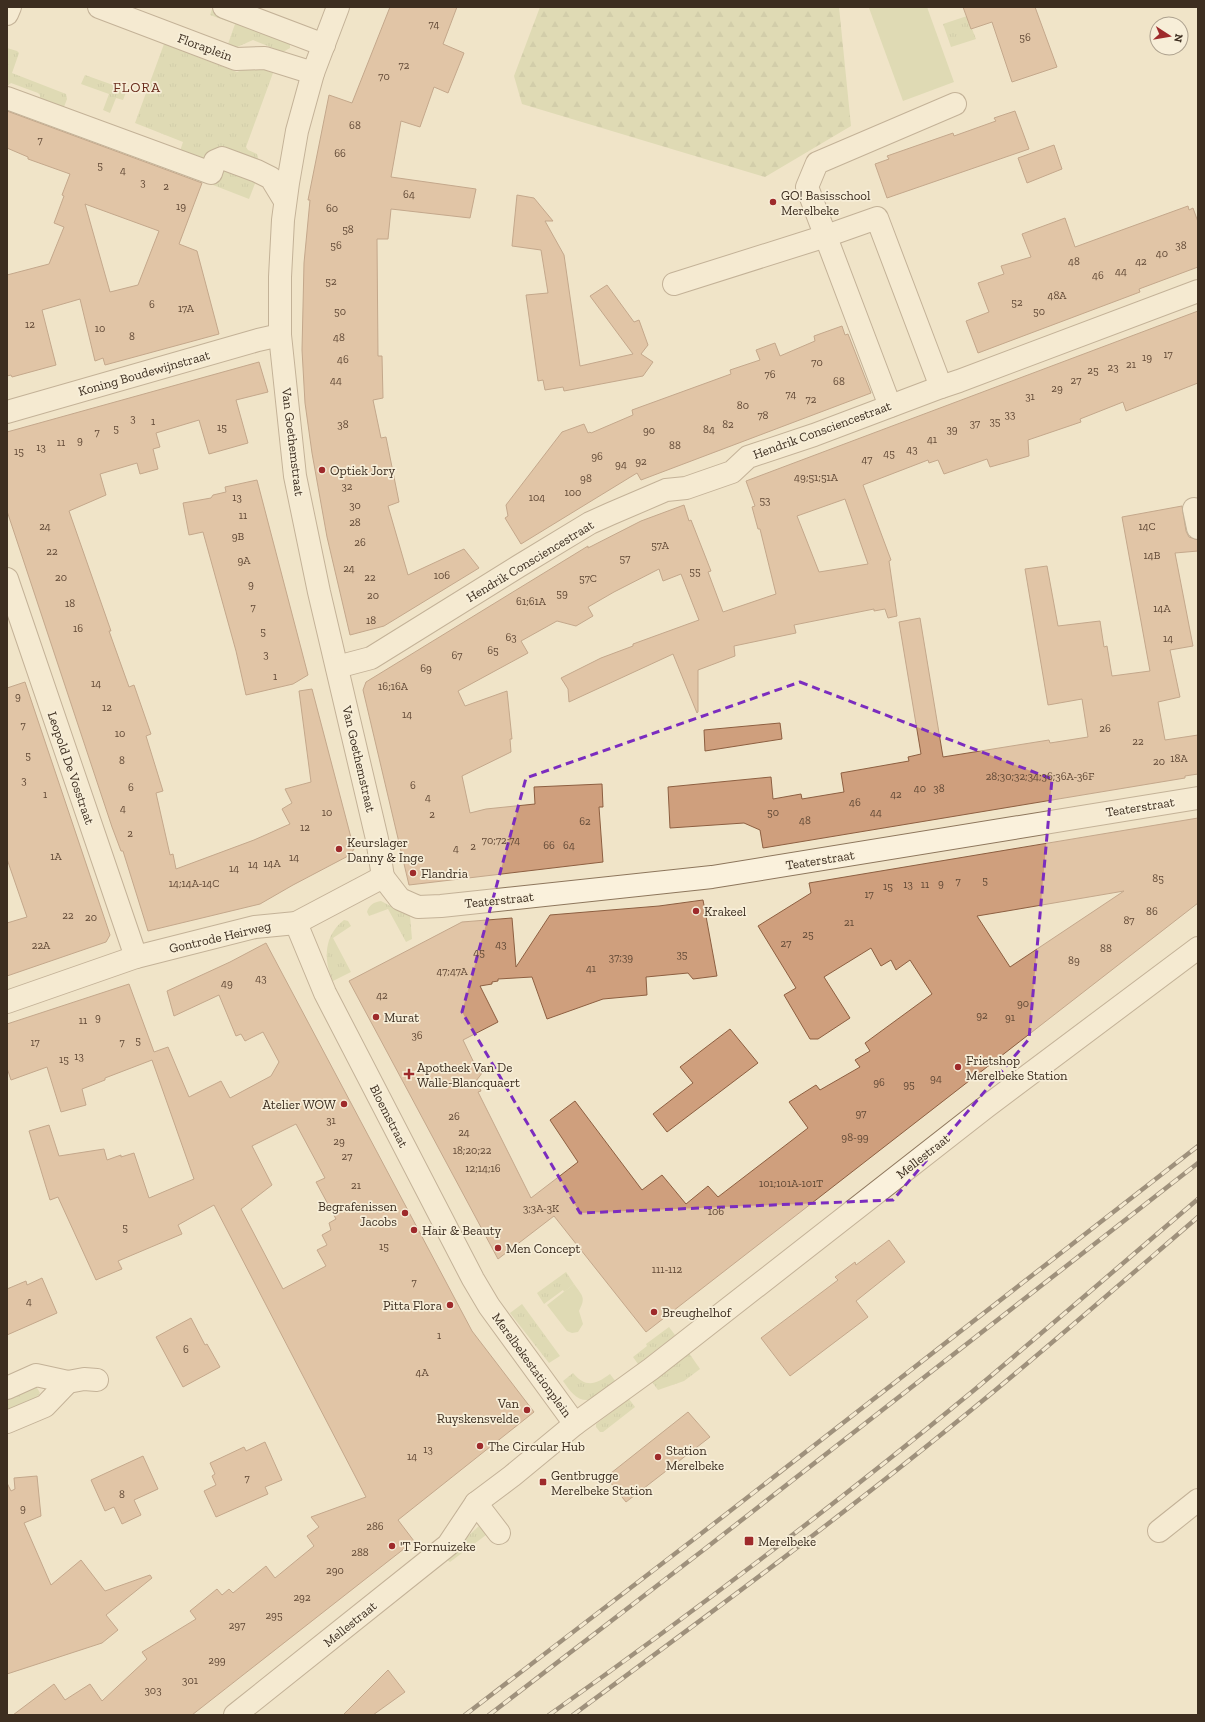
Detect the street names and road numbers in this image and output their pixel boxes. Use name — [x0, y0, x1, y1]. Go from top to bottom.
street label: Floraplein — [176, 30, 235, 64]
street label: Koning Boudewijnstraat — [77, 347, 212, 400]
street label: Van Goethemstraat — [279, 386, 307, 497]
street label: Hendrik Consciencestraat — [751, 398, 893, 462]
street label: Hendrik Consciencestraat — [464, 517, 597, 605]
street label: Van Goethemstraat — [339, 703, 379, 814]
street label: Leopold De Vosstraat — [45, 710, 97, 827]
street label: Teaterstraat — [1105, 794, 1176, 820]
street label: Teaterstraat — [785, 847, 856, 873]
street label: Teaterstraat — [464, 889, 534, 911]
street label: Gontrode Heirweg — [168, 918, 272, 956]
street label: Bloemstraat — [367, 1082, 411, 1150]
street label: Mellestraat — [893, 1130, 953, 1182]
street label: Merelbekestationplein — [489, 1310, 575, 1420]
street label: Mellestraat — [321, 1598, 380, 1650]

